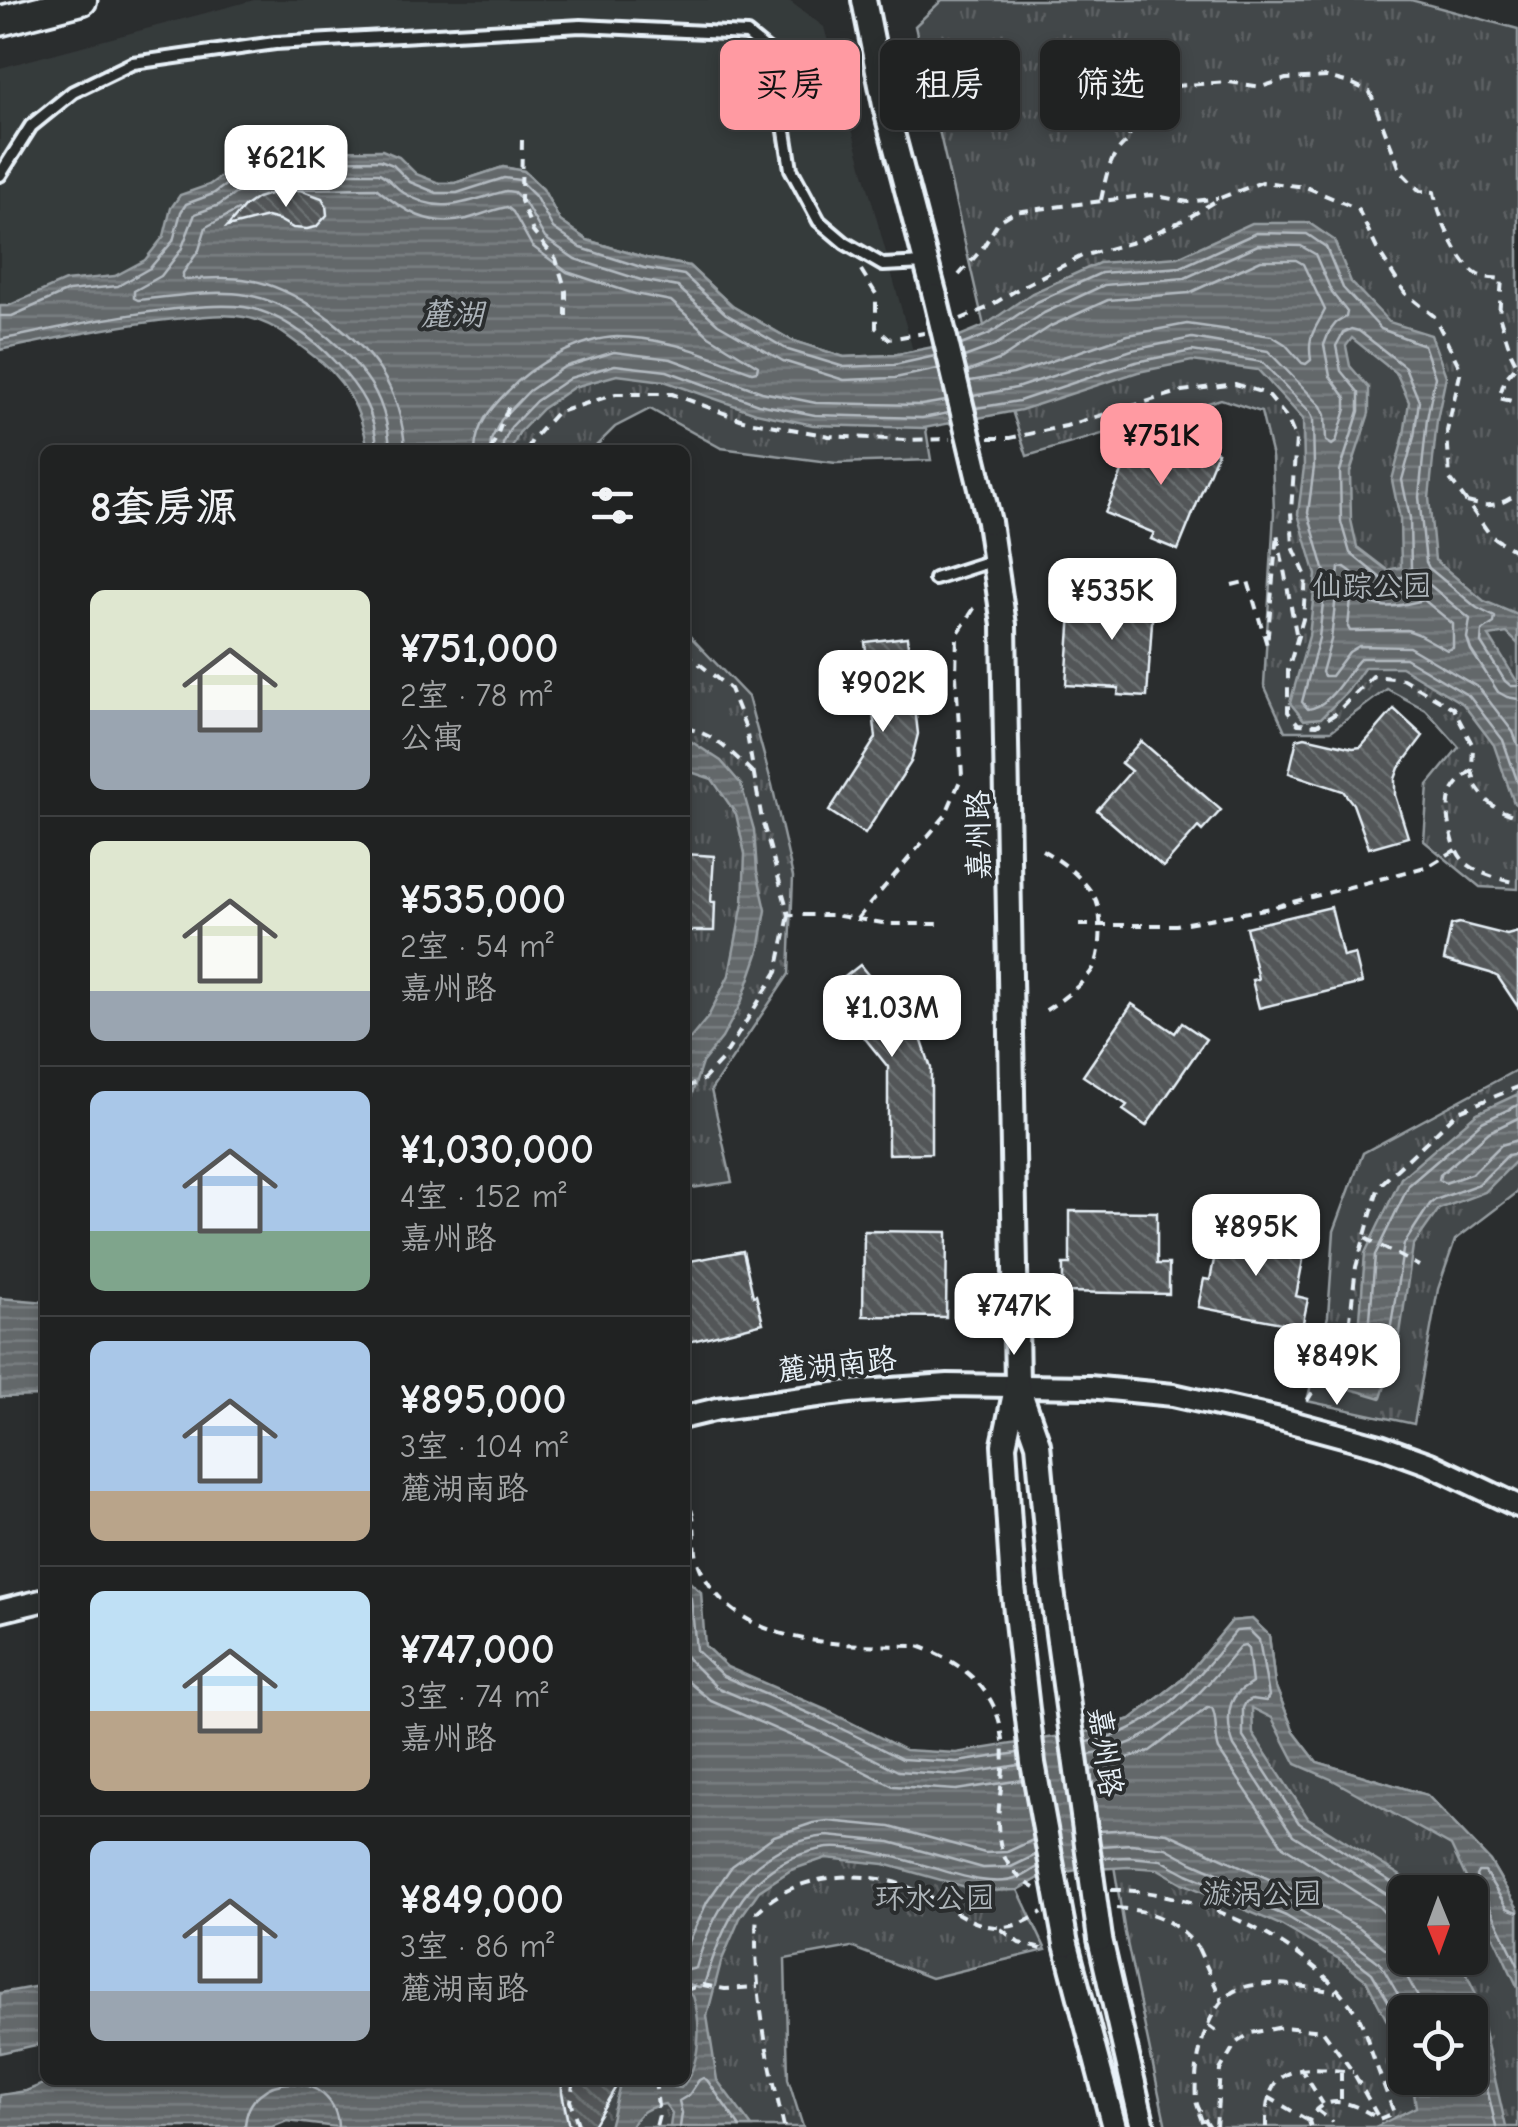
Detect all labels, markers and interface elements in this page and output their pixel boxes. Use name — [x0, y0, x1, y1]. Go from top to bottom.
chip: 买房 — [720, 40, 860, 130]
chip: 租房 — [880, 40, 1020, 130]
chip: 筛选 — [1040, 40, 1180, 130]
pin: ¥621K — [216, 125, 356, 210]
text: ¥621K — [246, 139, 326, 176]
water label: 麓湖 — [420, 296, 487, 333]
pin: ¥751K — [1091, 403, 1231, 488]
text: ¥751K — [1122, 417, 1200, 454]
icon: filters — [585, 478, 640, 533]
text: 8套房源 — [90, 483, 238, 532]
pin: ¥535K — [1042, 558, 1182, 643]
park label: 仙踪公园 — [1312, 569, 1432, 604]
text: ¥535K — [1070, 572, 1154, 609]
text: ¥751,000 — [400, 624, 558, 673]
icon: home — [170, 630, 290, 750]
pin: ¥902K — [813, 650, 953, 735]
text: ¥902K — [841, 664, 925, 701]
text: 2室 · 78 m² — [400, 677, 552, 714]
text: 公寓 — [400, 719, 464, 756]
street label: 嘉州路 — [961, 790, 997, 880]
text: ¥535,000 — [400, 875, 566, 924]
icon: home — [170, 881, 290, 1001]
text: 2室 · 54 m² — [400, 928, 554, 965]
text: 嘉州路 — [400, 970, 496, 1007]
pin: ¥1.03M — [811, 975, 973, 1060]
text: ¥1.03M — [845, 989, 939, 1026]
text: ¥1,030,000 — [400, 1125, 594, 1174]
icon: home — [170, 1131, 290, 1251]
text: 4室 · 152 m² — [400, 1178, 566, 1215]
pin: ¥895K — [1186, 1194, 1326, 1279]
text: ¥895K — [1214, 1208, 1298, 1245]
text: 嘉州路 — [400, 1220, 496, 1257]
pin: ¥747K — [944, 1273, 1084, 1358]
text: ¥747K — [976, 1287, 1052, 1324]
pin: ¥849K — [1267, 1323, 1407, 1408]
text: ¥849K — [1296, 1337, 1378, 1374]
street label: 麓湖南路 — [775, 1341, 899, 1389]
text: ¥895,000 — [400, 1375, 567, 1424]
icon: home — [170, 1381, 290, 1501]
text: 3室 · 104 m² — [400, 1428, 568, 1465]
text: 麓湖南路 — [400, 1470, 528, 1507]
text: ¥747,000 — [400, 1625, 555, 1674]
icon: home — [170, 1631, 290, 1751]
text: 3室 · 74 m² — [400, 1678, 548, 1715]
street label: 嘉州路 — [1081, 1705, 1129, 1799]
text: 嘉州路 — [400, 1720, 496, 1757]
text: ¥849,000 — [400, 1875, 564, 1924]
north arrow — [1388, 1875, 1488, 1975]
map controls — [1388, 1875, 1488, 2095]
park label: 漩涡公园 — [1202, 1877, 1322, 1912]
icon: home — [170, 1881, 290, 2001]
park label: 环水公园 — [875, 1881, 995, 1916]
text: 3室 · 86 m² — [400, 1928, 554, 1965]
text: 麓湖南路 — [400, 1970, 528, 2007]
button: locate — [1388, 1995, 1488, 2095]

